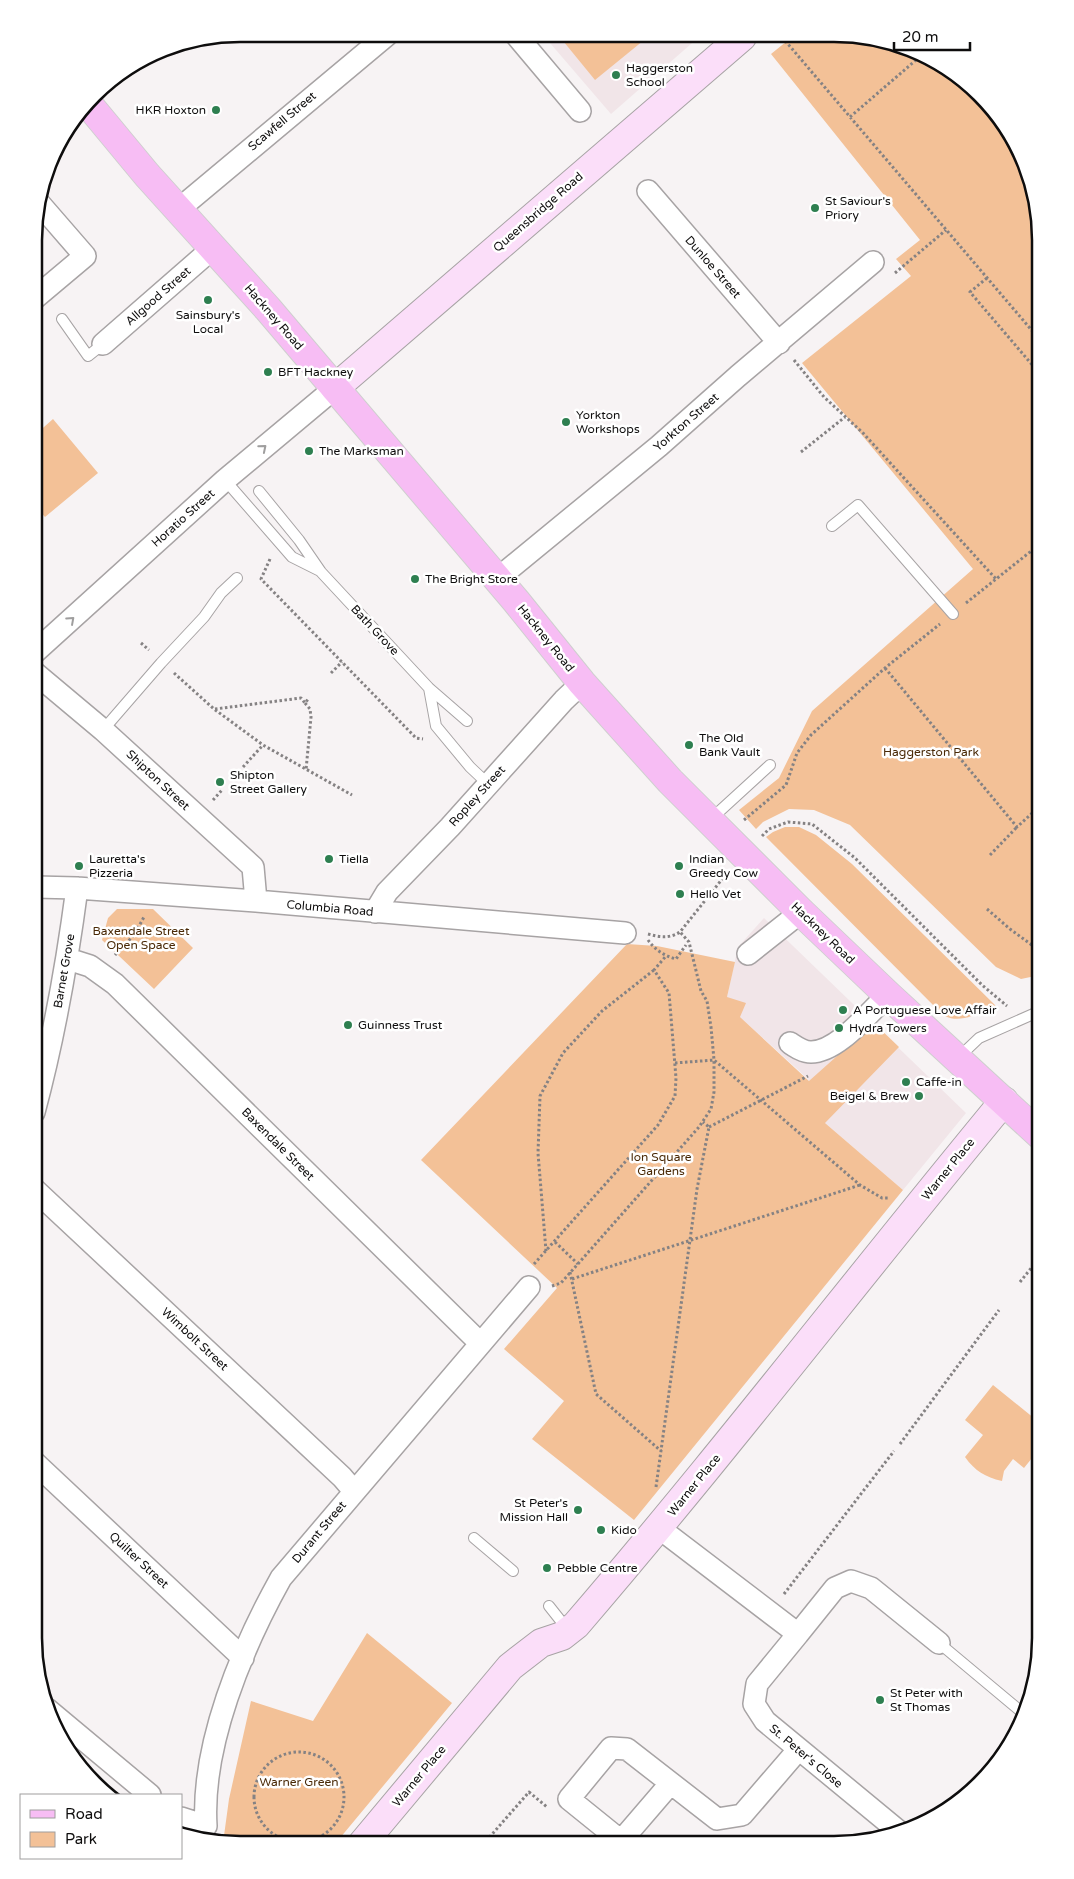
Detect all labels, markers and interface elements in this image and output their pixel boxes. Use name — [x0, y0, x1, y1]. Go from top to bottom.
scale bar — [894, 20, 970, 52]
text: 20 m — [902, 28, 939, 46]
place label: Haggerston School — [626, 61, 693, 89]
marker: Haggerston School — [610, 69, 622, 81]
street label: Scawfell Street — [245, 88, 319, 153]
place label: HKR Hoxton — [136, 103, 206, 117]
marker: HKR Hoxton — [210, 104, 222, 116]
street label: Queensbridge Road — [490, 169, 586, 255]
place label: St Saviour's Priory — [825, 194, 891, 222]
marker: St Saviour's Priory — [809, 202, 821, 214]
street label: Dunloe Street — [682, 233, 744, 301]
street label: Allgood Street — [122, 264, 194, 328]
street label: Hackney Road — [242, 281, 306, 353]
marker: Sainsbury's Local — [202, 294, 214, 306]
place label: Sainsbury's Local — [176, 308, 241, 336]
place label: BFT Hackney — [278, 365, 354, 379]
marker: BFT Hackney — [262, 366, 274, 378]
street label: Yorkton Street — [651, 390, 722, 454]
place label: Yorkton Workshops — [576, 408, 640, 436]
marker: Yorkton Workshops — [560, 416, 572, 428]
place label: The Marksman — [319, 444, 404, 458]
one-way arrow — [257, 445, 266, 454]
marker: The Marksman — [303, 445, 315, 457]
street label: Horatio Street — [149, 486, 218, 550]
place label: The Bright Store — [425, 572, 518, 586]
marker: The Bright Store — [409, 573, 421, 585]
street label: Bath Grove — [348, 602, 402, 658]
street label: Hackney Road — [515, 602, 577, 674]
one-way arrow — [66, 616, 75, 625]
place label: The Old Bank Vault — [699, 731, 761, 759]
marker: The Old Bank Vault — [683, 739, 695, 751]
park label: Haggerston Park — [883, 745, 979, 759]
street label: Shipton Street — [123, 747, 193, 813]
street label: Ropley Street — [446, 762, 508, 829]
place label: Shipton Street Gallery — [230, 768, 308, 796]
marker: Shipton Street Gallery — [214, 776, 226, 788]
place label: Lauretta's Pizzeria — [89, 852, 146, 880]
place label: Tiella — [339, 852, 369, 866]
place label: Indian Greedy Cow — [689, 852, 759, 880]
marker: Tiella — [323, 853, 335, 865]
marker: Lauretta's Pizzeria — [73, 860, 85, 872]
marker: Indian Greedy Cow — [673, 860, 685, 872]
place label: Hello Vet — [690, 887, 742, 901]
marker: Hello Vet — [674, 888, 686, 900]
street label: Columbia Road — [286, 897, 374, 919]
street label: Hackney Road — [788, 899, 858, 967]
park label: Baxendale Street Open Space — [92, 924, 190, 952]
street label: Barnet Grove — [51, 933, 77, 1009]
place label: A Portuguese Love Affair — [853, 1003, 997, 1017]
marker: A Portuguese Love Affair — [837, 1004, 849, 1016]
place label: Guinness Trust — [358, 1018, 443, 1032]
marker: Guinness Trust — [342, 1019, 354, 1031]
place label: Hydra Towers — [849, 1021, 927, 1035]
marker: Hydra Towers — [833, 1022, 845, 1034]
place label: Caffe-in — [916, 1075, 962, 1089]
marker: Caffe-in — [900, 1076, 912, 1088]
place label: Beigel & Brew — [830, 1089, 909, 1103]
marker: Beigel & Brew — [913, 1090, 925, 1102]
street label: Baxendale Street — [239, 1105, 318, 1184]
street label: Warner Place — [919, 1135, 977, 1203]
park label: Ion Square Gardens — [630, 1150, 692, 1178]
street label: Wimbolt Street — [159, 1305, 231, 1374]
street label: Warner Place — [665, 1451, 723, 1519]
place label: St Peter's Mission Hall — [500, 1496, 568, 1524]
street label: Durant Street — [289, 1498, 349, 1566]
marker: St Peter's Mission Hall — [572, 1504, 584, 1516]
place label: Kido — [611, 1523, 637, 1537]
marker: Kido — [595, 1524, 607, 1536]
street label: Quilter Street — [106, 1529, 172, 1591]
place label: Pebble Centre — [557, 1561, 638, 1575]
marker: Pebble Centre — [541, 1562, 553, 1574]
place label: St Peter with St Thomas — [890, 1686, 963, 1714]
marker: St Peter with St Thomas — [874, 1694, 886, 1706]
street label: St. Peter's Close — [767, 1721, 846, 1791]
street label: Warner Place — [389, 1742, 449, 1809]
park label: Warner Green — [259, 1775, 339, 1789]
legend — [20, 1794, 182, 1859]
text: Road — [65, 1805, 103, 1823]
text: Park — [65, 1830, 97, 1848]

